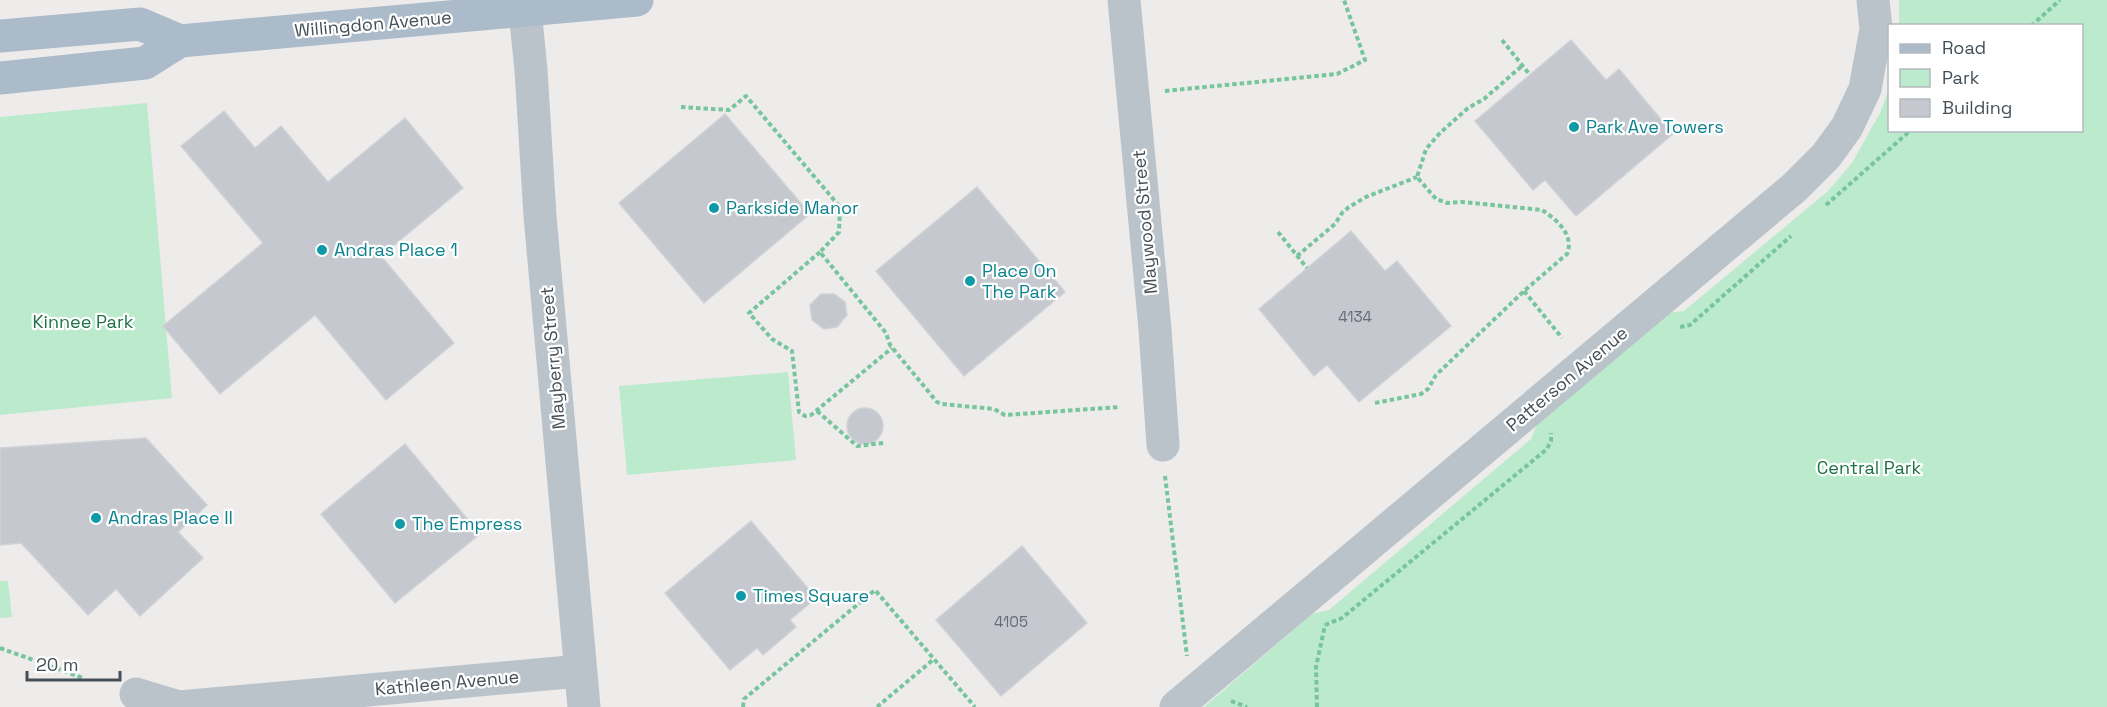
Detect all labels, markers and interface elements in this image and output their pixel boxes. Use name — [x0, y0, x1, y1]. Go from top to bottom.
street label: Willingdon Avenue — [293, 5, 453, 42]
legend — [1888, 24, 2083, 132]
text: Road — [1942, 36, 1986, 59]
text: Park — [1942, 66, 1980, 89]
text: Building — [1942, 96, 2012, 119]
place label: Park Ave Towers — [1586, 115, 1724, 138]
marker: Park Ave Towers — [1567, 120, 1581, 134]
street label: Maywood Street — [1127, 149, 1162, 295]
place label: Parkside Manor — [726, 196, 859, 219]
marker: Parkside Manor — [707, 201, 721, 215]
place label: Andras Place 1 — [334, 238, 458, 261]
marker: Andras Place 1 — [315, 243, 329, 257]
place label: Place On The Park — [982, 259, 1057, 303]
marker: Place On The Park — [963, 274, 977, 288]
street label: Mayberry Street — [535, 286, 570, 430]
house number: 4134 — [1338, 307, 1372, 326]
park label: Kinnee Park — [33, 310, 134, 333]
street label: Patterson Avenue — [1501, 321, 1632, 436]
park label: Central Park — [1817, 456, 1922, 479]
place label: Andras Place II — [108, 506, 233, 529]
marker: Andras Place II — [89, 511, 103, 525]
place label: The Empress — [412, 512, 522, 535]
marker: The Empress — [393, 517, 407, 531]
place label: Times Square — [753, 584, 869, 607]
marker: Times Square — [734, 589, 748, 603]
house number: 4105 — [994, 612, 1028, 631]
scale bar — [27, 644, 120, 682]
text: 20 m — [36, 653, 79, 676]
street label: Kathleen Avenue — [374, 665, 520, 700]

